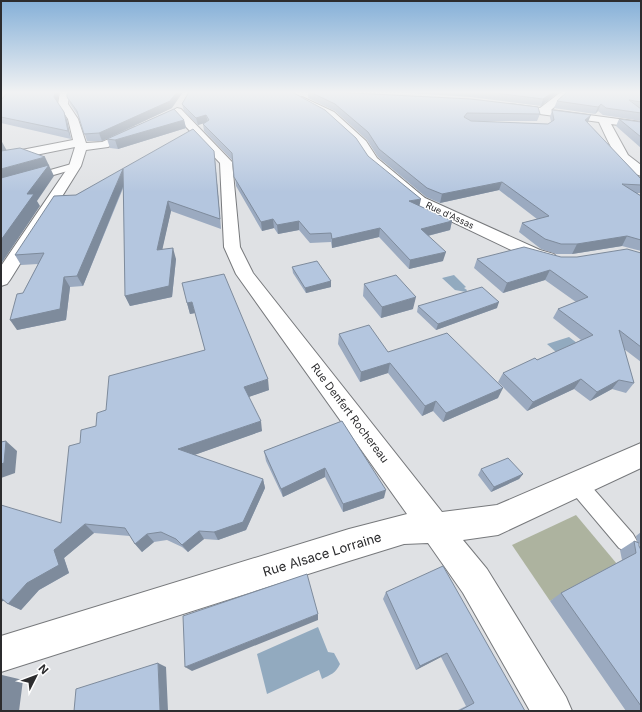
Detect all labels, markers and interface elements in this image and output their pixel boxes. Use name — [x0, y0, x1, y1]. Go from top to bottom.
street label: Rue d'Assas — [424, 199, 476, 231]
street label: Rue Denfert Rochereau — [308, 360, 392, 466]
street label: Rue Alsace Lorraine — [261, 528, 383, 580]
north arrow — [16, 656, 56, 696]
text: N — [35, 662, 51, 677]

